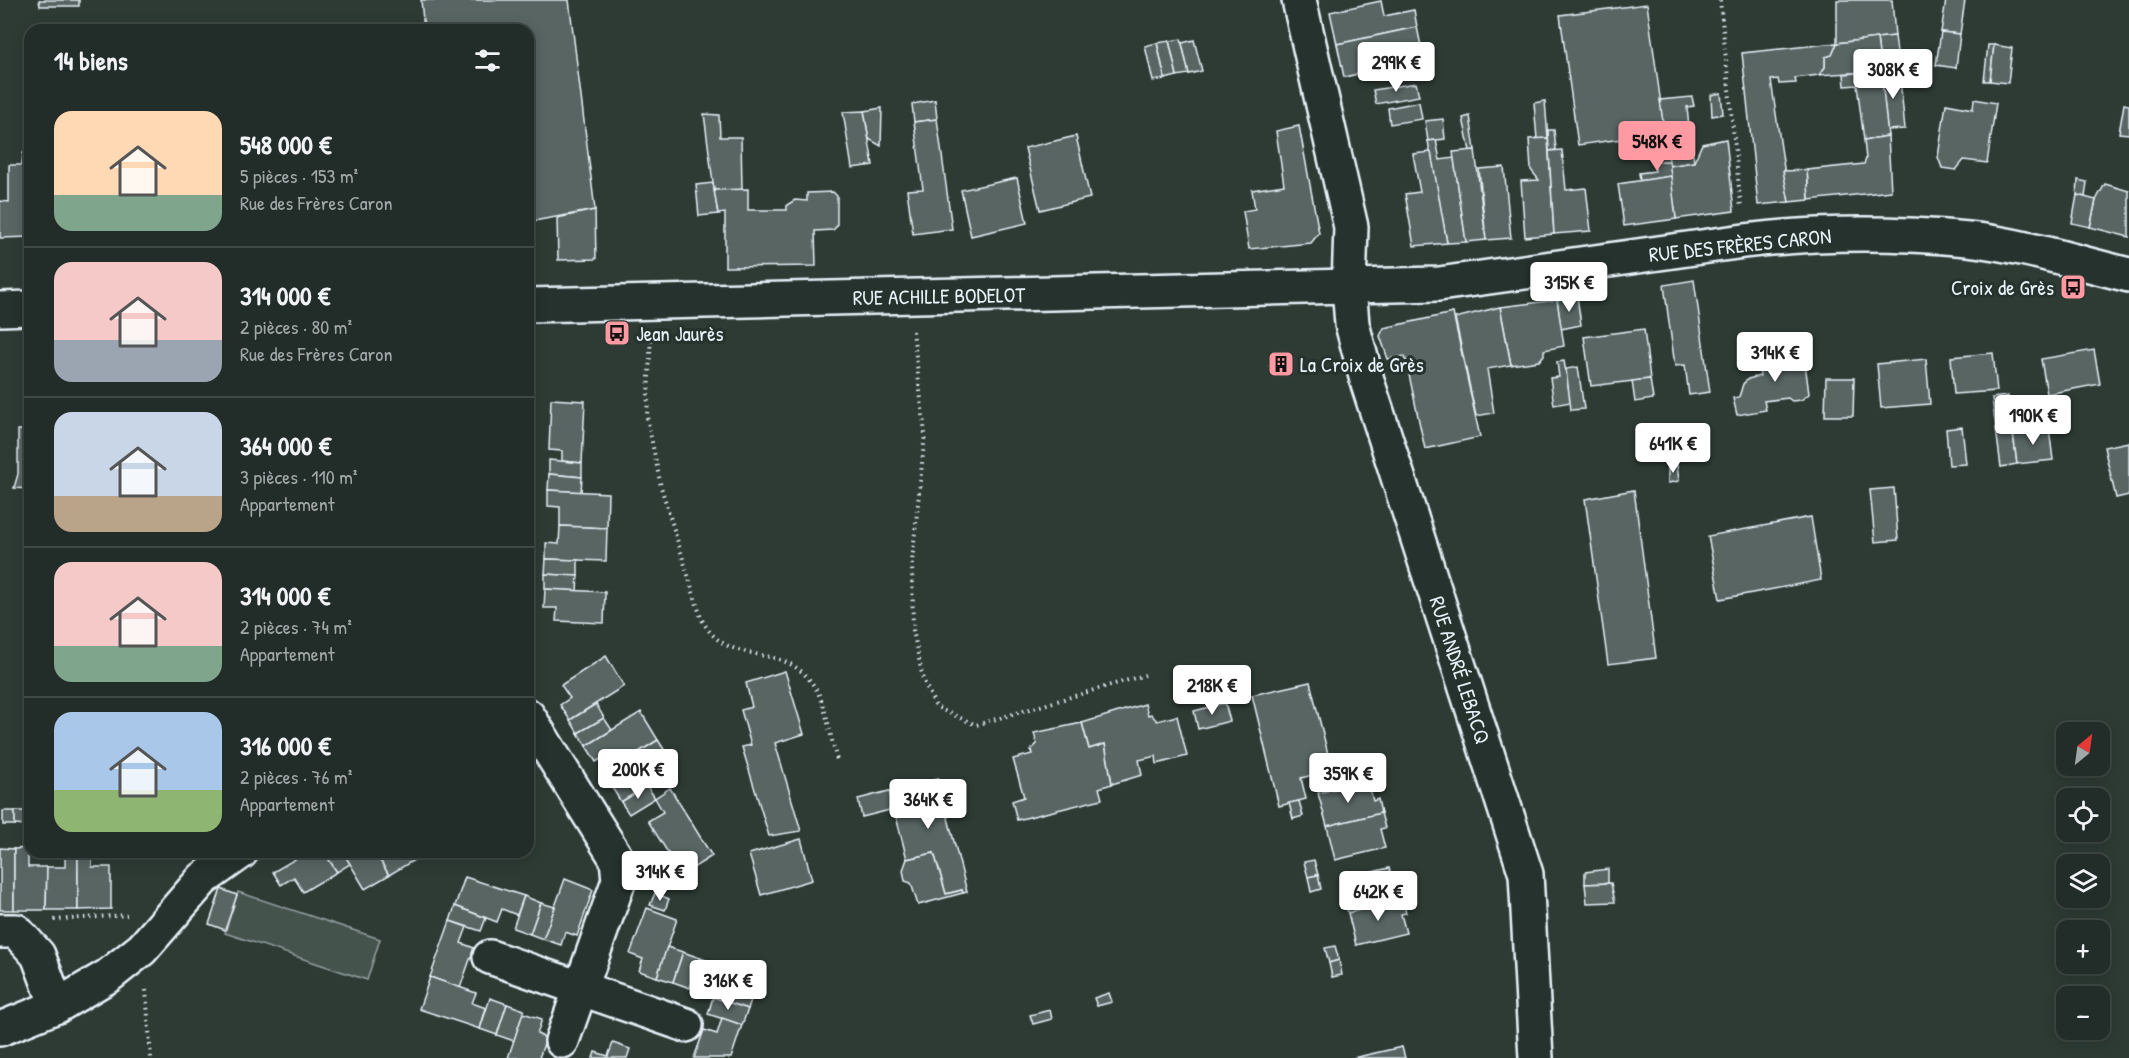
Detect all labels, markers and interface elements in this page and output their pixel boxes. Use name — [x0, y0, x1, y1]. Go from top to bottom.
pin: 299K € — [1347, 42, 1445, 93]
text: 14 biens — [54, 43, 128, 78]
icon: filters — [471, 44, 504, 77]
text: 299K € — [1372, 48, 1420, 75]
pin: 308K € — [1844, 49, 1942, 100]
text: 308K € — [1867, 55, 1919, 82]
pin: 548K € — [1608, 121, 1706, 172]
text: 548 000 € — [240, 127, 331, 162]
text: 548K € — [1632, 127, 1682, 154]
icon: home — [102, 135, 174, 207]
text: 5 pièces · 153 m² — [240, 162, 358, 189]
text: Rue des Frères Caron — [240, 189, 392, 216]
street label: RUE DES FRÈRES CARON — [1647, 221, 1833, 269]
pin: 315K € — [1520, 262, 1618, 313]
text: 315K € — [1544, 268, 1594, 295]
bus stop icon: Croix de Grès — [2058, 272, 2088, 302]
place label: Croix de Grès — [1951, 273, 2054, 302]
text: 314 000 € — [240, 278, 330, 313]
street label: RUE ACHILLE BODELOT — [853, 280, 1027, 312]
icon: home — [102, 286, 174, 358]
text: 2 pièces · 80 m² — [240, 313, 352, 340]
bus stop icon: Jean Jaurès — [602, 318, 632, 348]
place label: Jean Jaurès — [636, 319, 724, 348]
pin: 314K € — [1726, 332, 1824, 383]
text: 314K € — [1751, 338, 1799, 365]
text: Rue des Frères Caron — [240, 340, 392, 367]
building icon: La Croix de Grès — [1266, 349, 1296, 379]
place label: La Croix de Grès — [1300, 350, 1424, 379]
pin: 190K € — [1984, 395, 2082, 446]
text: 190K € — [2009, 401, 2057, 428]
pin: 641K € — [1624, 423, 1722, 474]
text: 364 000 € — [240, 428, 331, 463]
text: 641K € — [1649, 429, 1697, 456]
icon: home — [102, 436, 174, 508]
text: 3 pièces · 110 m² — [240, 463, 357, 490]
text: Appartement — [240, 490, 335, 517]
text: 314 000 € — [240, 578, 330, 613]
icon: home — [102, 586, 174, 658]
street label: RUE ANDRÉ LEBACQ — [1422, 593, 1498, 747]
text: 2 pièces · 74 m² — [240, 613, 352, 640]
text: Appartement — [240, 640, 335, 667]
pin: 218K € — [1163, 665, 1261, 716]
text: 218K € — [1187, 671, 1237, 698]
north arrow — [2056, 722, 2110, 776]
map controls — [2056, 722, 2110, 1040]
text: 316 000 € — [240, 728, 331, 763]
icon: home — [102, 736, 174, 808]
pin: 200K € — [589, 749, 687, 800]
pin: 359K € — [1299, 753, 1397, 804]
text: 200K € — [612, 755, 664, 782]
text: 359K € — [1323, 759, 1373, 786]
text: 2 pièces · 76 m² — [240, 763, 352, 790]
pin: 364K € — [879, 779, 977, 830]
text: 364K € — [903, 785, 953, 812]
button: locate — [2056, 788, 2110, 842]
text: Appartement — [240, 790, 335, 817]
pin: 314K € — [611, 851, 709, 902]
button: layers — [2056, 854, 2110, 908]
text: 314K € — [636, 857, 684, 884]
pin: 642K € — [1329, 871, 1427, 922]
text: 642K € — [1353, 877, 1403, 904]
button: + — [2056, 920, 2110, 974]
pin: 316K € — [679, 960, 777, 1011]
text: 316K € — [704, 966, 752, 993]
button: − — [2056, 986, 2110, 1040]

